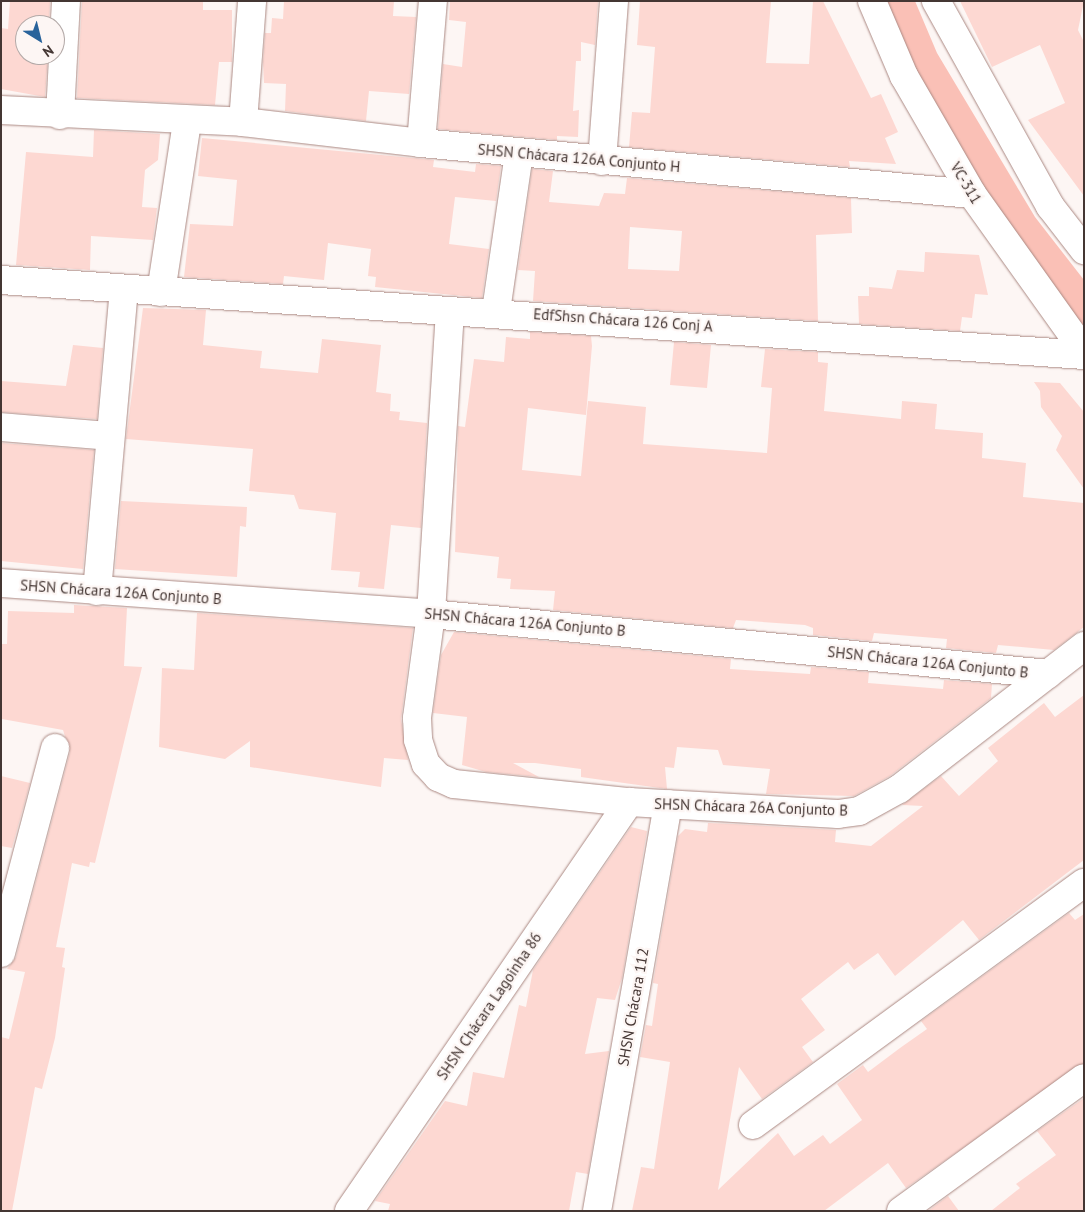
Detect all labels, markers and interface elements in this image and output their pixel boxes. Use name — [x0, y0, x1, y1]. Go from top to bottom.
north arrow — [15, 15, 65, 65]
text: N — [39, 41, 57, 61]
street label: SHSN Chácara 126A Conjunto H — [477, 140, 681, 176]
street label: VC-311 — [947, 159, 985, 207]
street label: EdfShsn Chácara 126 Conj A — [533, 305, 713, 335]
street label: SHSN Chácara 126A Conjunto B — [19, 576, 223, 608]
street label: SHSN Chácara 126A Conjunto B — [423, 604, 627, 640]
street label: SHSN Chácara 126A Conjunto B — [826, 642, 1030, 682]
street label: SHSN Chácara 26A Conjunto B — [653, 795, 849, 819]
street label: SHSN Chácara Lagoinha 86 — [433, 929, 545, 1083]
street label: SHSN Chácara 112 — [614, 947, 652, 1067]

